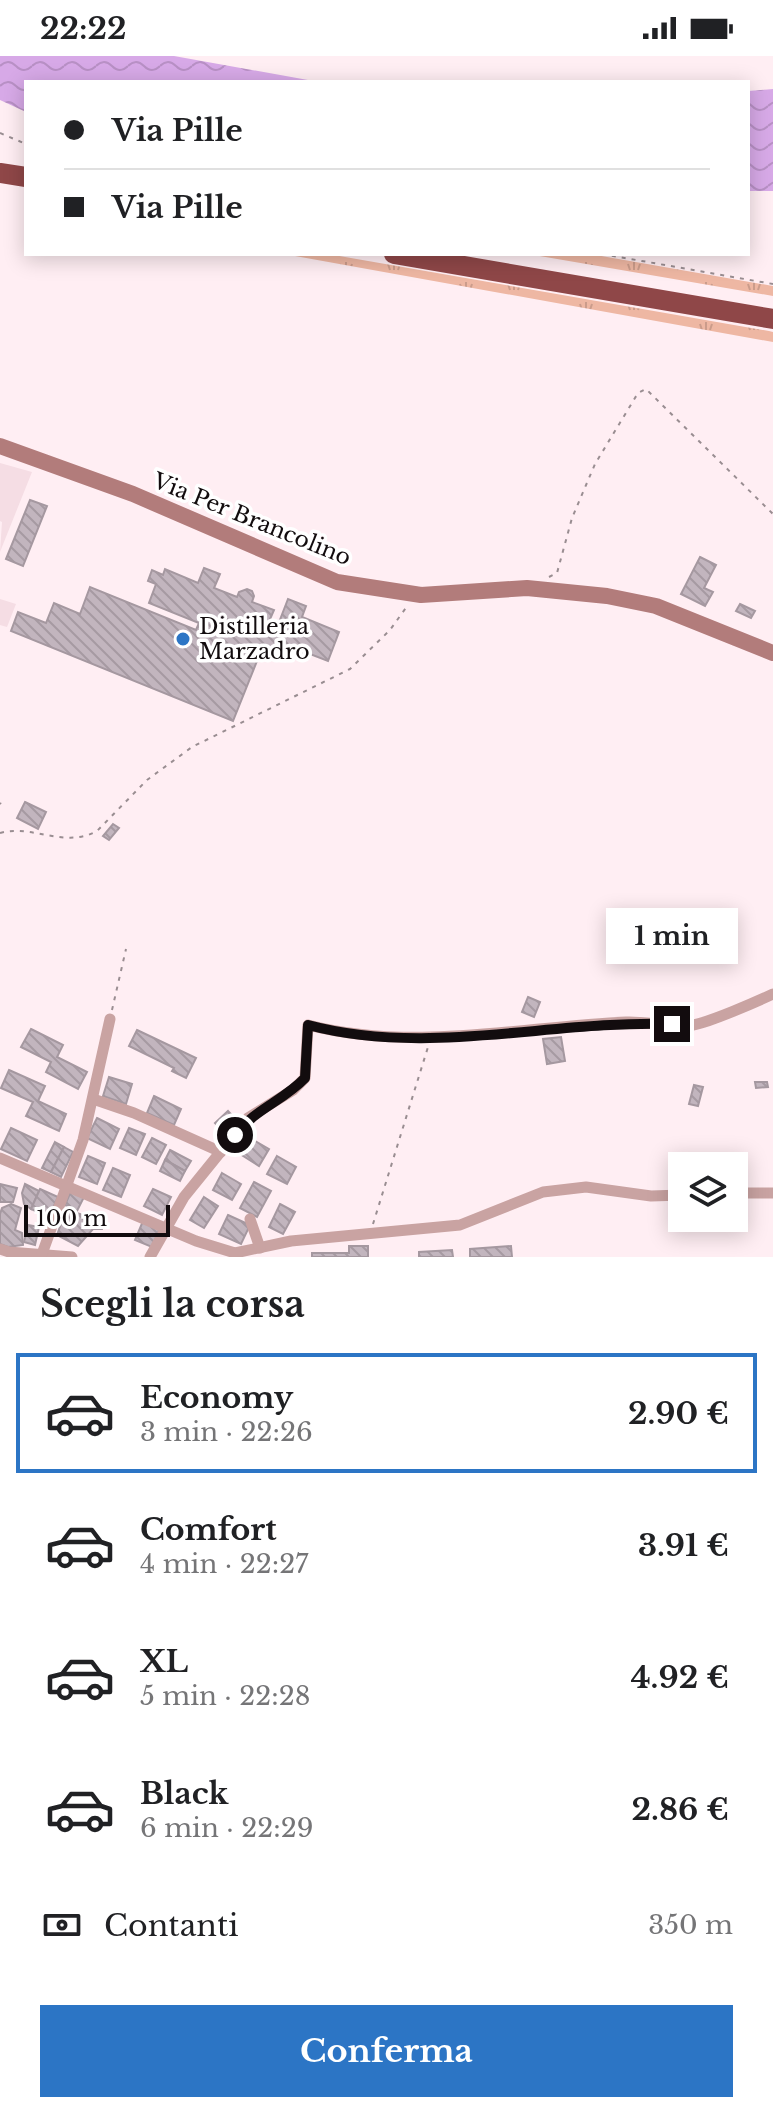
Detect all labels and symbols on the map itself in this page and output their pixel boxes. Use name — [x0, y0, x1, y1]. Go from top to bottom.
street label: Via Per Brancolino — [148, 467, 355, 571]
place label: Distilleria Marzadro — [199, 613, 310, 665]
marker: Distilleria Marzadro — [174, 630, 192, 648]
callout: 1 min — [606, 908, 738, 964]
route end — [654, 1006, 690, 1042]
route start — [217, 1117, 253, 1153]
scale bar — [24, 1201, 170, 1237]

